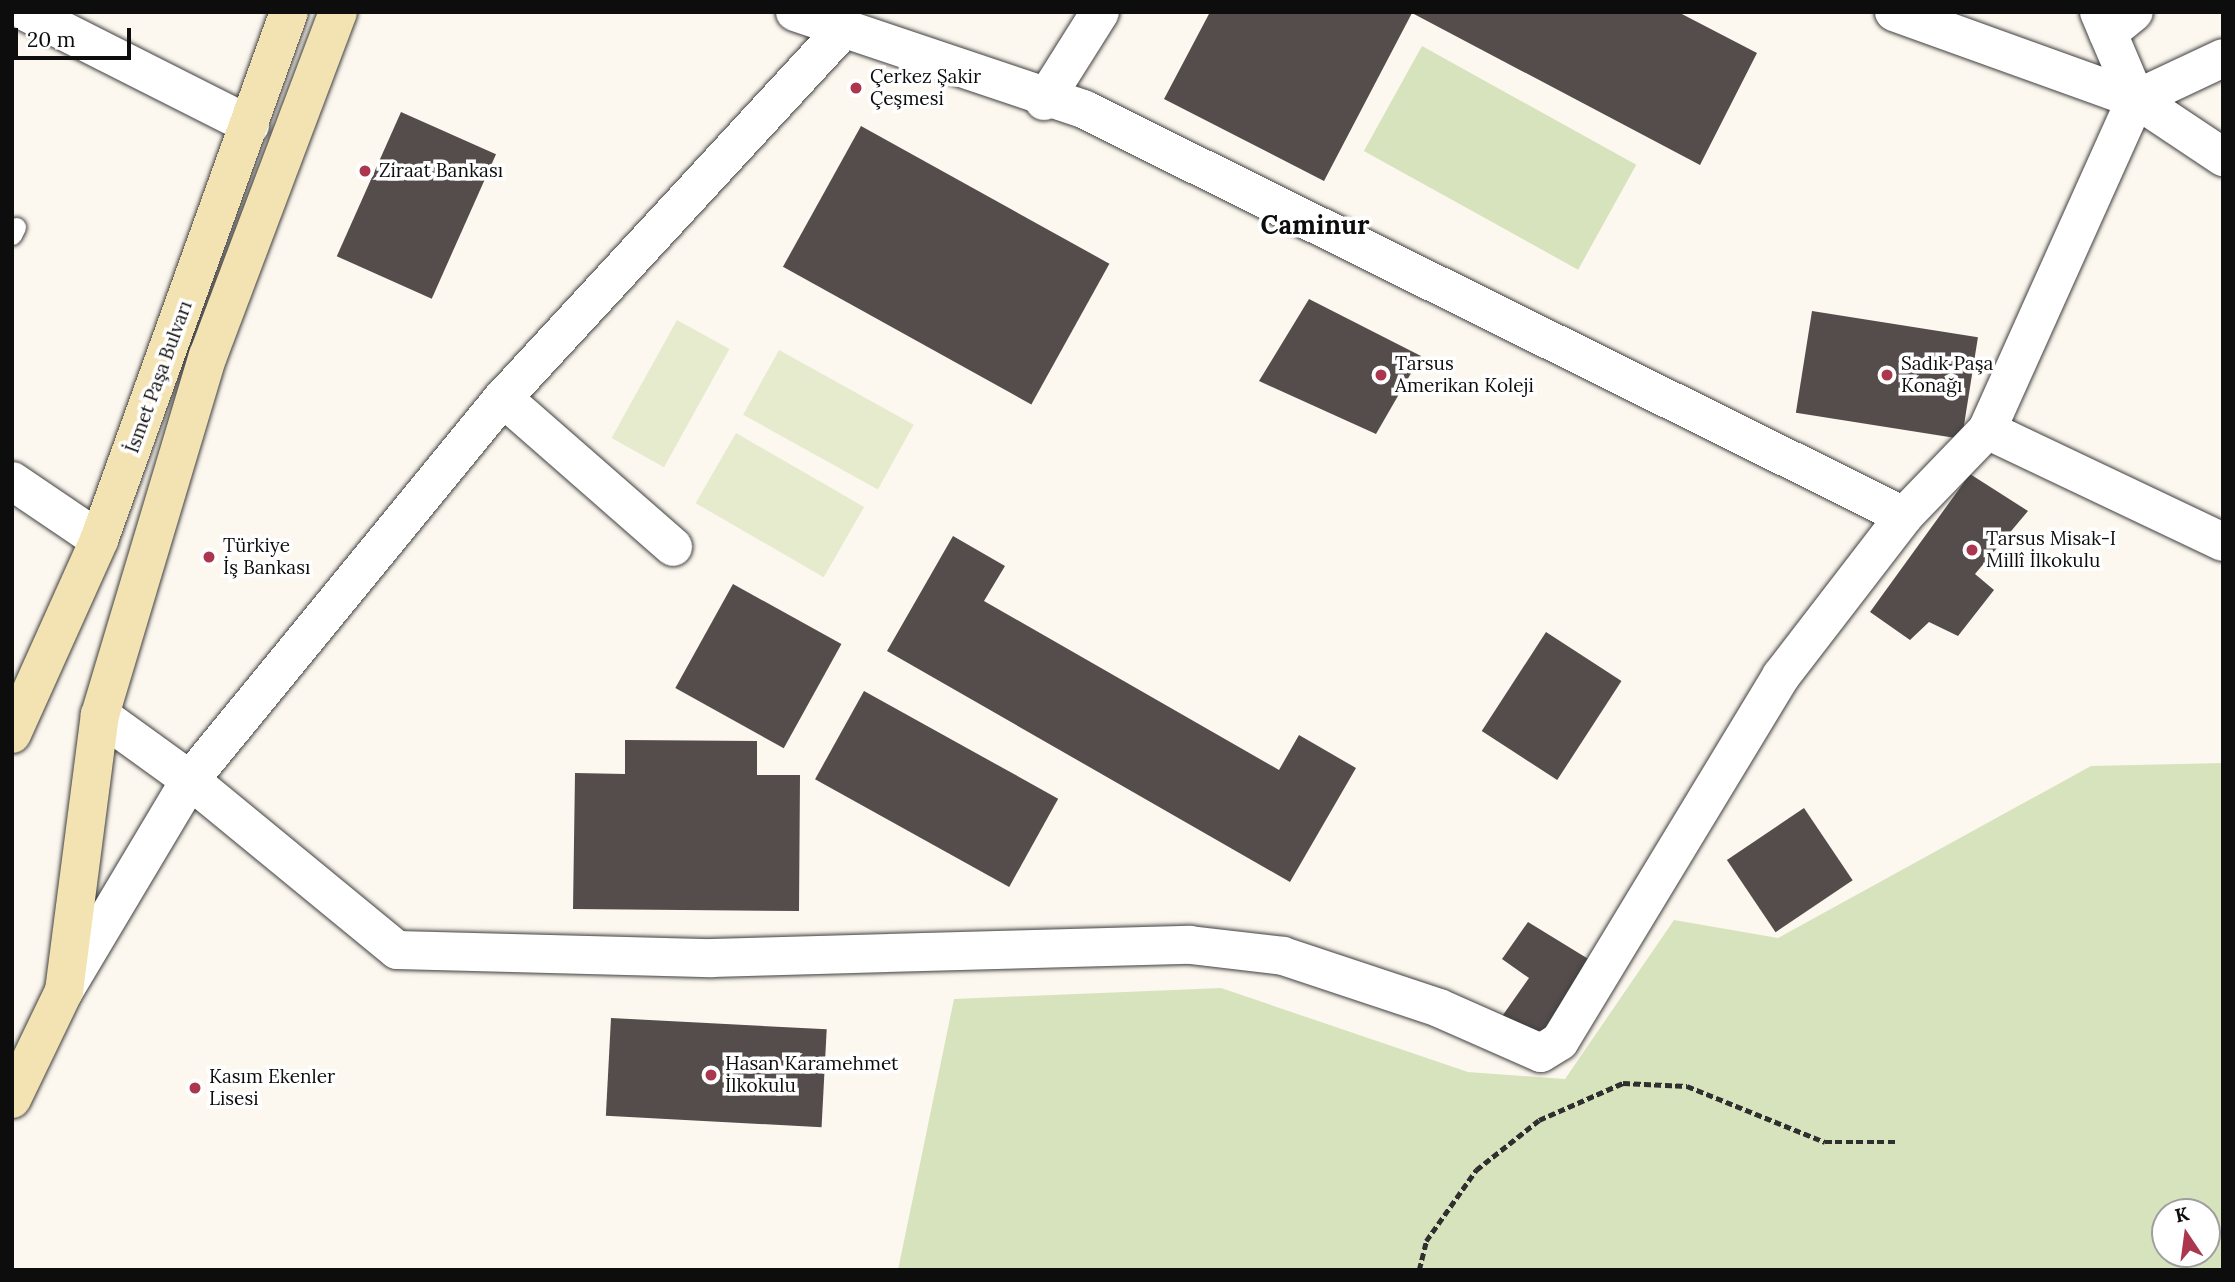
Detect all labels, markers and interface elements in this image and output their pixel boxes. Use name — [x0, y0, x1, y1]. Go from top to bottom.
scale bar — [18, 14, 135, 58]
text: 20 m — [27, 26, 76, 53]
place label: Çerkez Şakir Çeşmesi — [870, 66, 981, 110]
marker: Çerkez Şakir Çeşmesi — [848, 80, 864, 96]
place label: Ziraat Bankası — [379, 160, 503, 182]
marker: Ziraat Bankası — [357, 163, 373, 179]
district label: Caminur — [1261, 209, 1369, 241]
street label: İsmet Paşa Bulvarı — [121, 298, 197, 456]
place label: Tarsus Amerikan Koleji — [1395, 353, 1534, 397]
place label: Sadık Paşa Konağı — [1901, 353, 1993, 397]
marker: Tarsus Amerikan Koleji — [1373, 367, 1389, 383]
marker: Sadık Paşa Konağı — [1879, 367, 1895, 383]
place label: Tarsus Misak-I Millî İlkokulu — [1986, 528, 2116, 572]
place label: Türkiye İş Bankası — [223, 535, 310, 579]
marker: Tarsus Misak-I Millî İlkokulu — [1964, 542, 1980, 558]
marker: Türkiye İş Bankası — [201, 549, 217, 565]
place label: Hasan Karamehmet İlkokulu — [725, 1053, 898, 1097]
place label: Kasım Ekenler Lisesi — [209, 1066, 335, 1110]
marker: Hasan Karamehmet İlkokulu — [703, 1067, 719, 1083]
marker: Kasım Ekenler Lisesi — [187, 1080, 203, 1096]
north arrow — [2151, 1198, 2221, 1268]
text: K — [2172, 1201, 2191, 1228]

